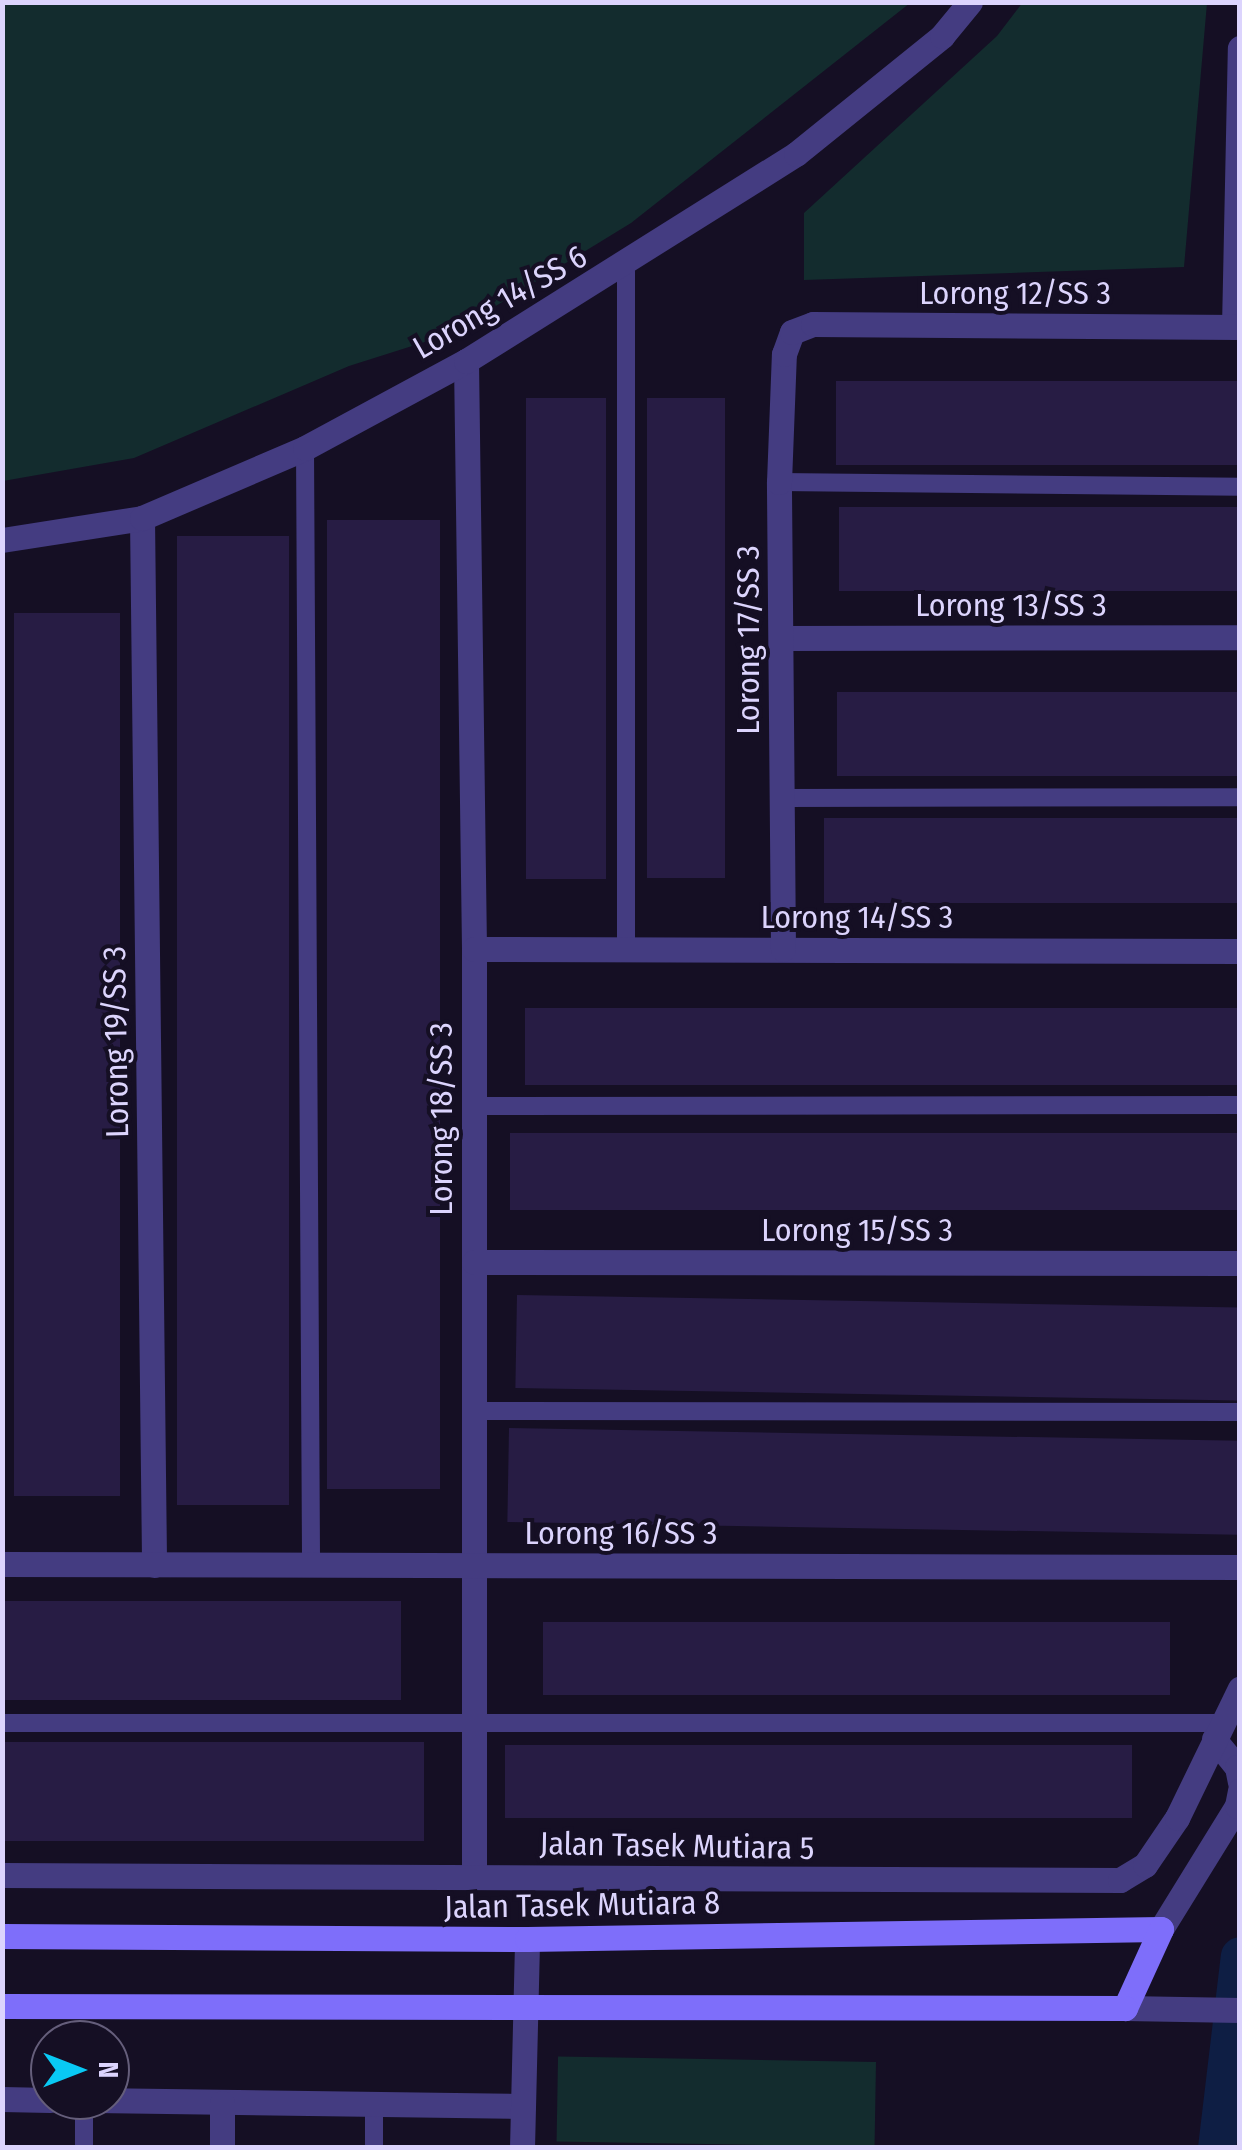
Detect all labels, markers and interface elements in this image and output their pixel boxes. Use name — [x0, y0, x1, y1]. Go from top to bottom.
street label: Lorong 14/SS 6 — [406, 237, 594, 367]
street label: Lorong 12/SS 3 — [919, 274, 1111, 312]
street label: Lorong 17/SS 3 — [729, 545, 767, 735]
street label: Lorong 13/SS 3 — [915, 586, 1107, 624]
street label: Lorong 14/SS 3 — [761, 898, 953, 936]
street label: Lorong 19/SS 3 — [95, 946, 137, 1138]
street label: Lorong 18/SS 3 — [422, 1022, 460, 1216]
street label: Lorong 15/SS 3 — [761, 1211, 953, 1249]
street label: Lorong 16/SS 3 — [525, 1514, 717, 1552]
street label: Jalan Tasek Mutiara 5 — [539, 1824, 815, 1868]
street label: Jalan Tasek Mutiara 8 — [444, 1883, 720, 1927]
north arrow — [30, 2020, 130, 2120]
text: N — [92, 2062, 125, 2078]

